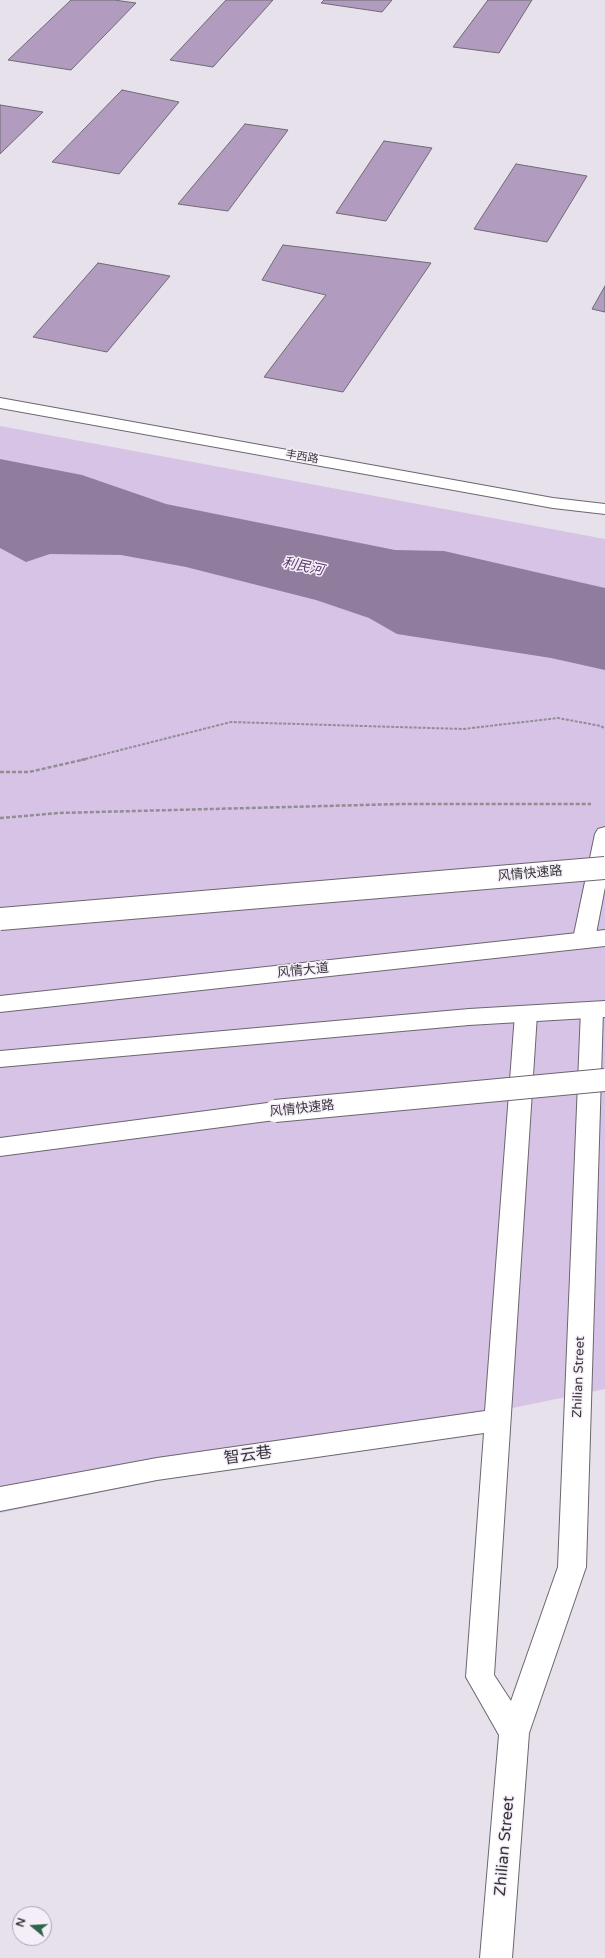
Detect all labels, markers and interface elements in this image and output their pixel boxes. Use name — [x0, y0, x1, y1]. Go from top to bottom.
street label: 丰西路 — [285, 448, 319, 466]
water label: 利民河 — [281, 554, 325, 580]
street label: 风情快速路 — [497, 863, 563, 885]
street label: 风情大道 — [276, 961, 330, 981]
street label: 风情快速路 — [269, 1098, 335, 1120]
street label: Zhilian Street — [570, 1336, 588, 1418]
street label: 智云巷 — [223, 1443, 273, 1469]
street label: Zhilian Street — [491, 1795, 519, 1897]
north arrow — [12, 1906, 52, 1946]
text: N — [14, 1916, 29, 1929]

